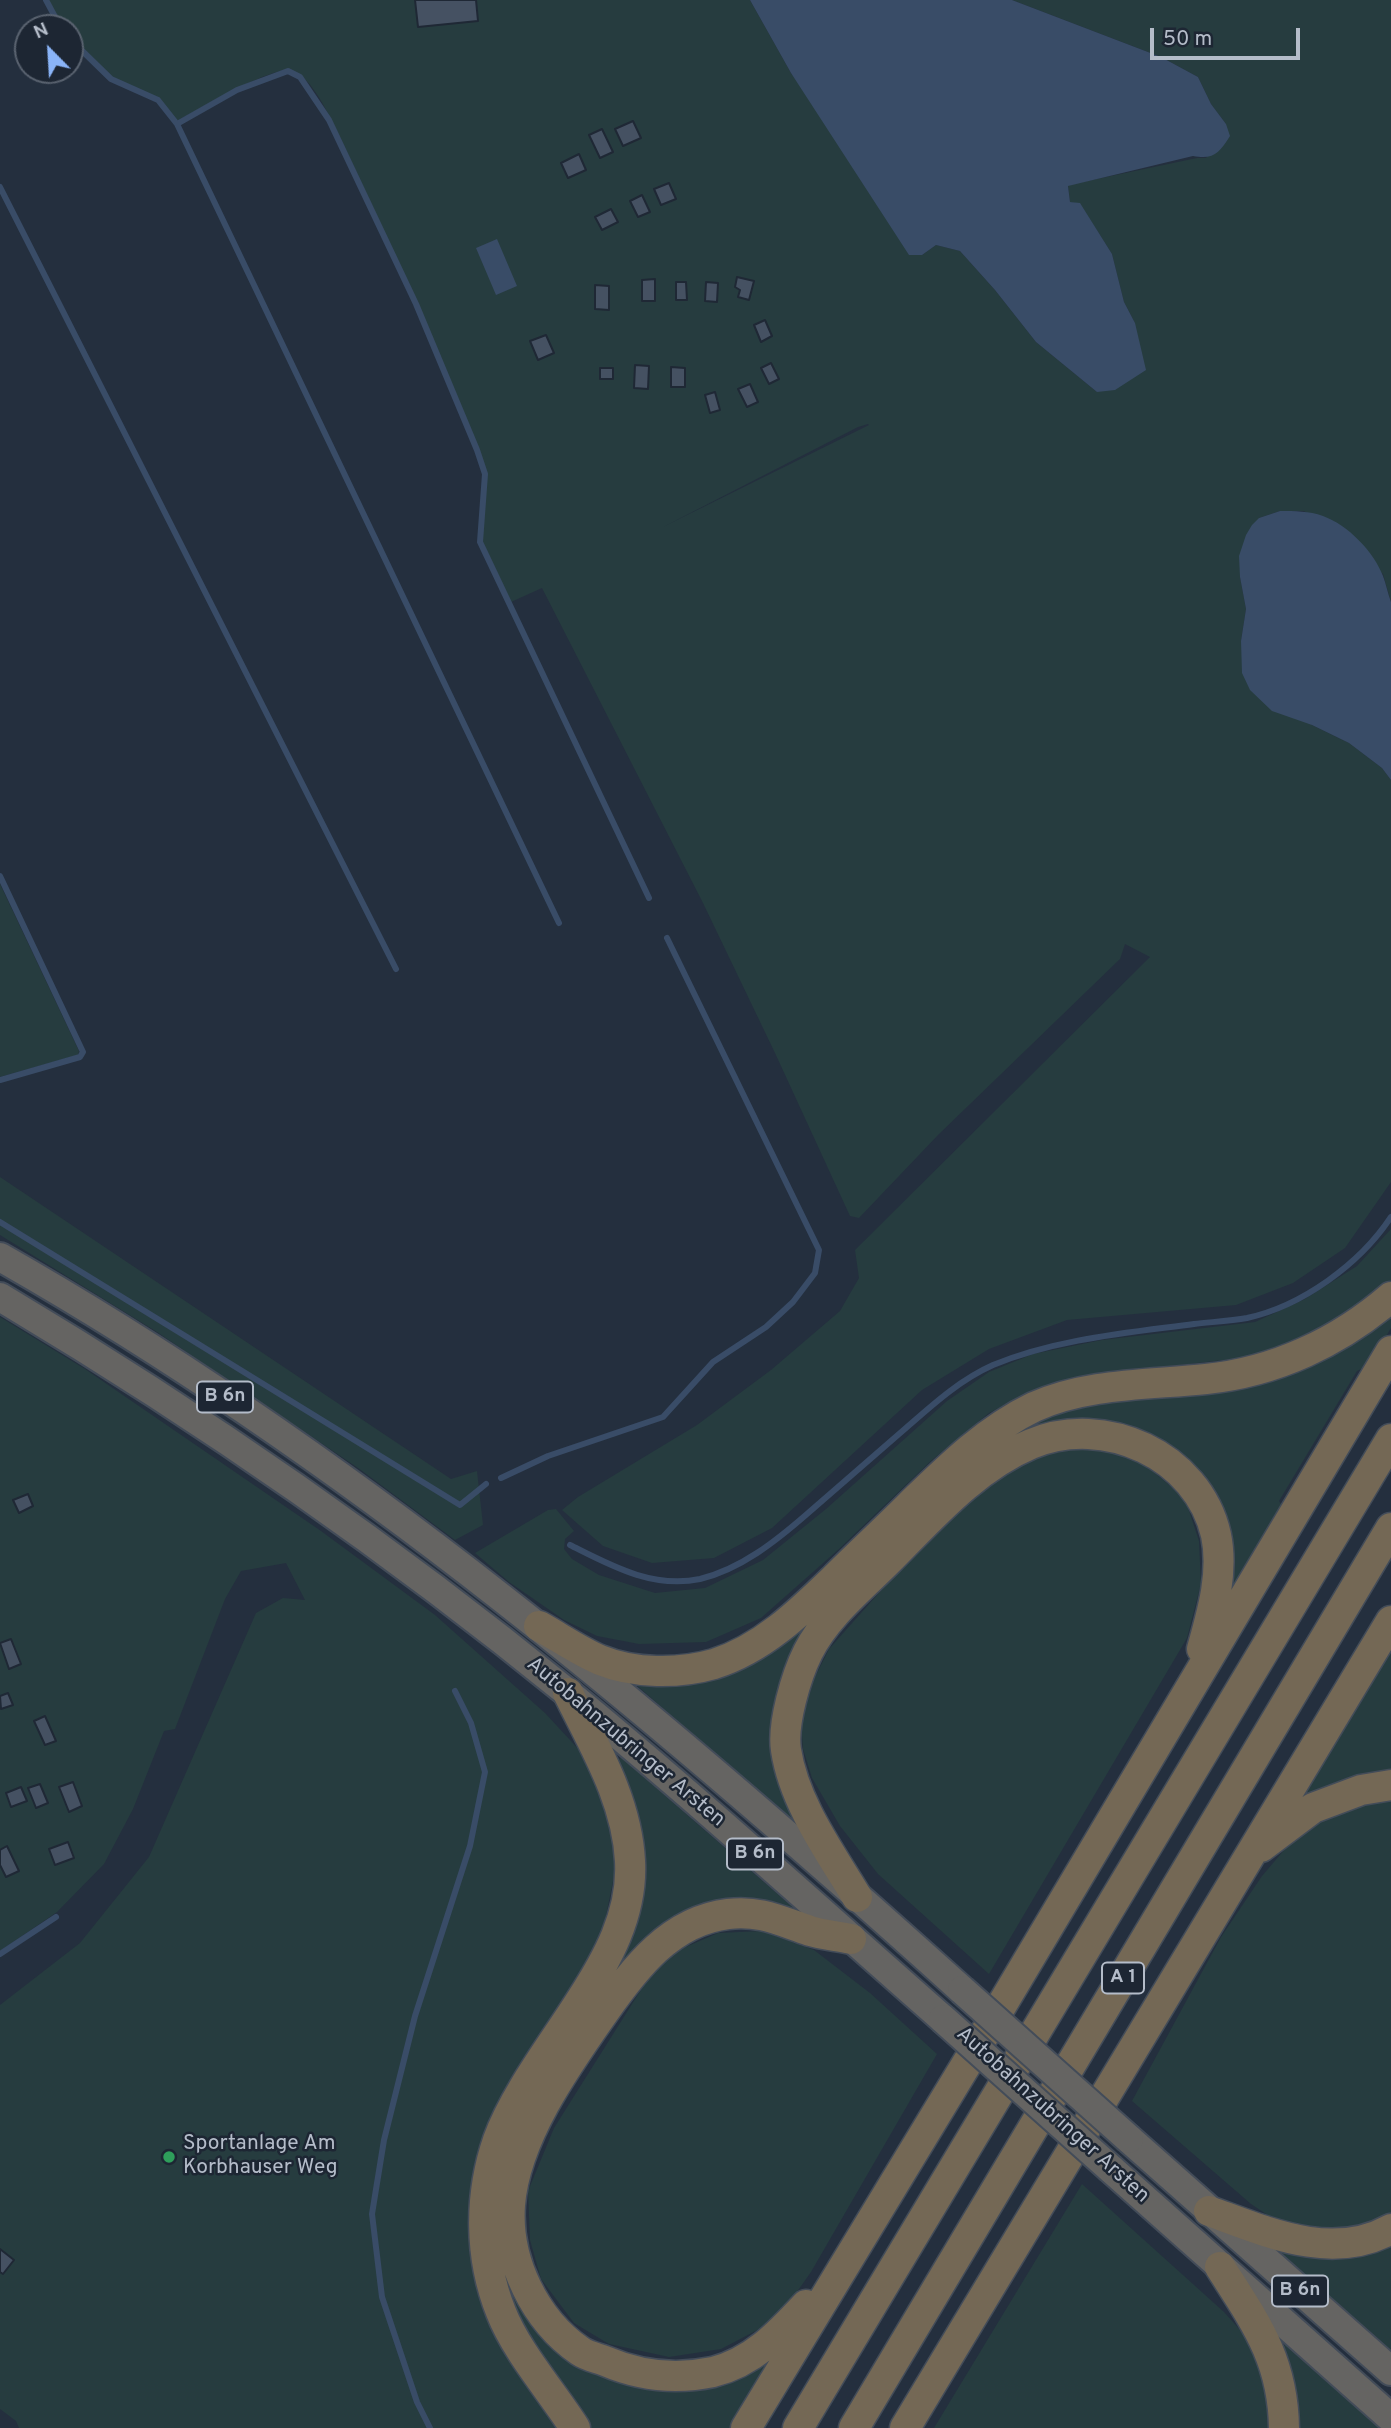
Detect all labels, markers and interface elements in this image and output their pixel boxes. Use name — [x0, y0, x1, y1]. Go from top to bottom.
north arrow — [14, 14, 84, 84]
scale bar — [1153, 14, 1304, 58]
text: N — [30, 18, 52, 45]
text: 50 m — [1163, 26, 1212, 53]
road number: B 6n — [197, 1382, 253, 1413]
street label: Autobahnzubringer Arsten — [521, 1653, 729, 1833]
road number: B 6n — [727, 1838, 783, 1870]
road number: A 1 — [1102, 1962, 1144, 1994]
street label: Autobahnzubringer Arsten — [950, 2023, 1154, 2209]
place label: Sportanlage Am Korbhauser Weg — [183, 2132, 338, 2182]
marker: Sportanlage Am Korbhauser Weg — [161, 2149, 177, 2165]
road number: B 6n — [1272, 2276, 1328, 2306]

